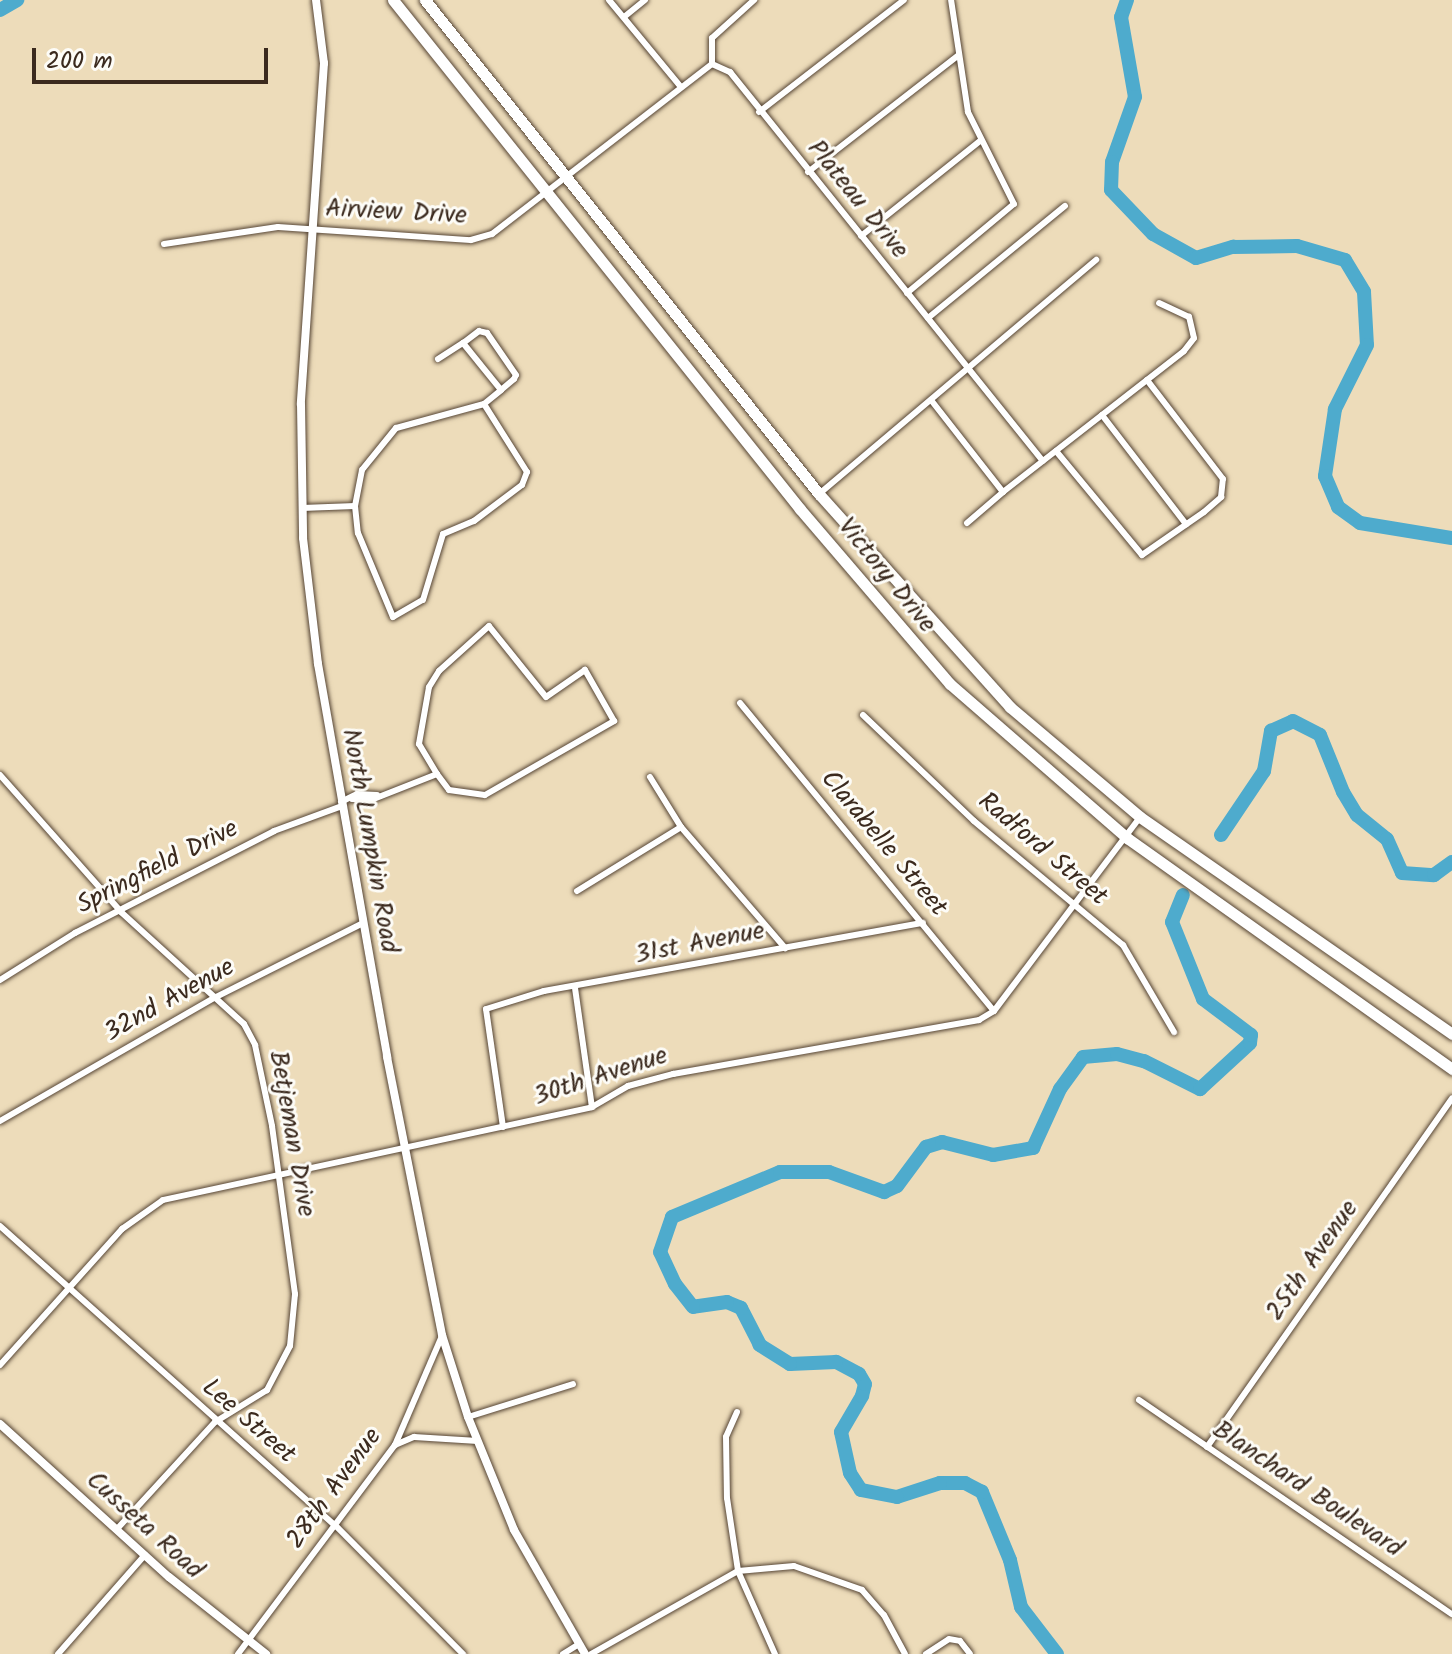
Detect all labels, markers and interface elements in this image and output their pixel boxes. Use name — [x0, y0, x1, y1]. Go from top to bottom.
scale bar — [36, 32, 272, 82]
text: 200 m — [46, 42, 113, 81]
street label: Plateau Drive — [800, 134, 914, 266]
street label: Airview Drive — [324, 194, 468, 232]
street label: Victory Drive — [830, 512, 942, 640]
street label: North Lumpkin Road — [334, 726, 404, 956]
street label: Clarabelle Street — [813, 765, 953, 923]
street label: Radford Street — [971, 787, 1113, 913]
street label: Springfield Drive — [72, 814, 244, 922]
street label: 31st Avenue — [633, 916, 767, 972]
street label: 32nd Avenue — [100, 953, 240, 1049]
street label: 30th Avenue — [530, 1041, 672, 1113]
street label: Betjeman Drive — [261, 1049, 321, 1219]
street label: 25th Avenue — [1260, 1195, 1366, 1327]
street label: Lee Street — [195, 1373, 301, 1471]
street label: Blanchard Boulevard — [1206, 1415, 1408, 1565]
street label: 28th Avenue — [281, 1423, 389, 1555]
street label: Cusseta Road — [79, 1465, 209, 1587]

